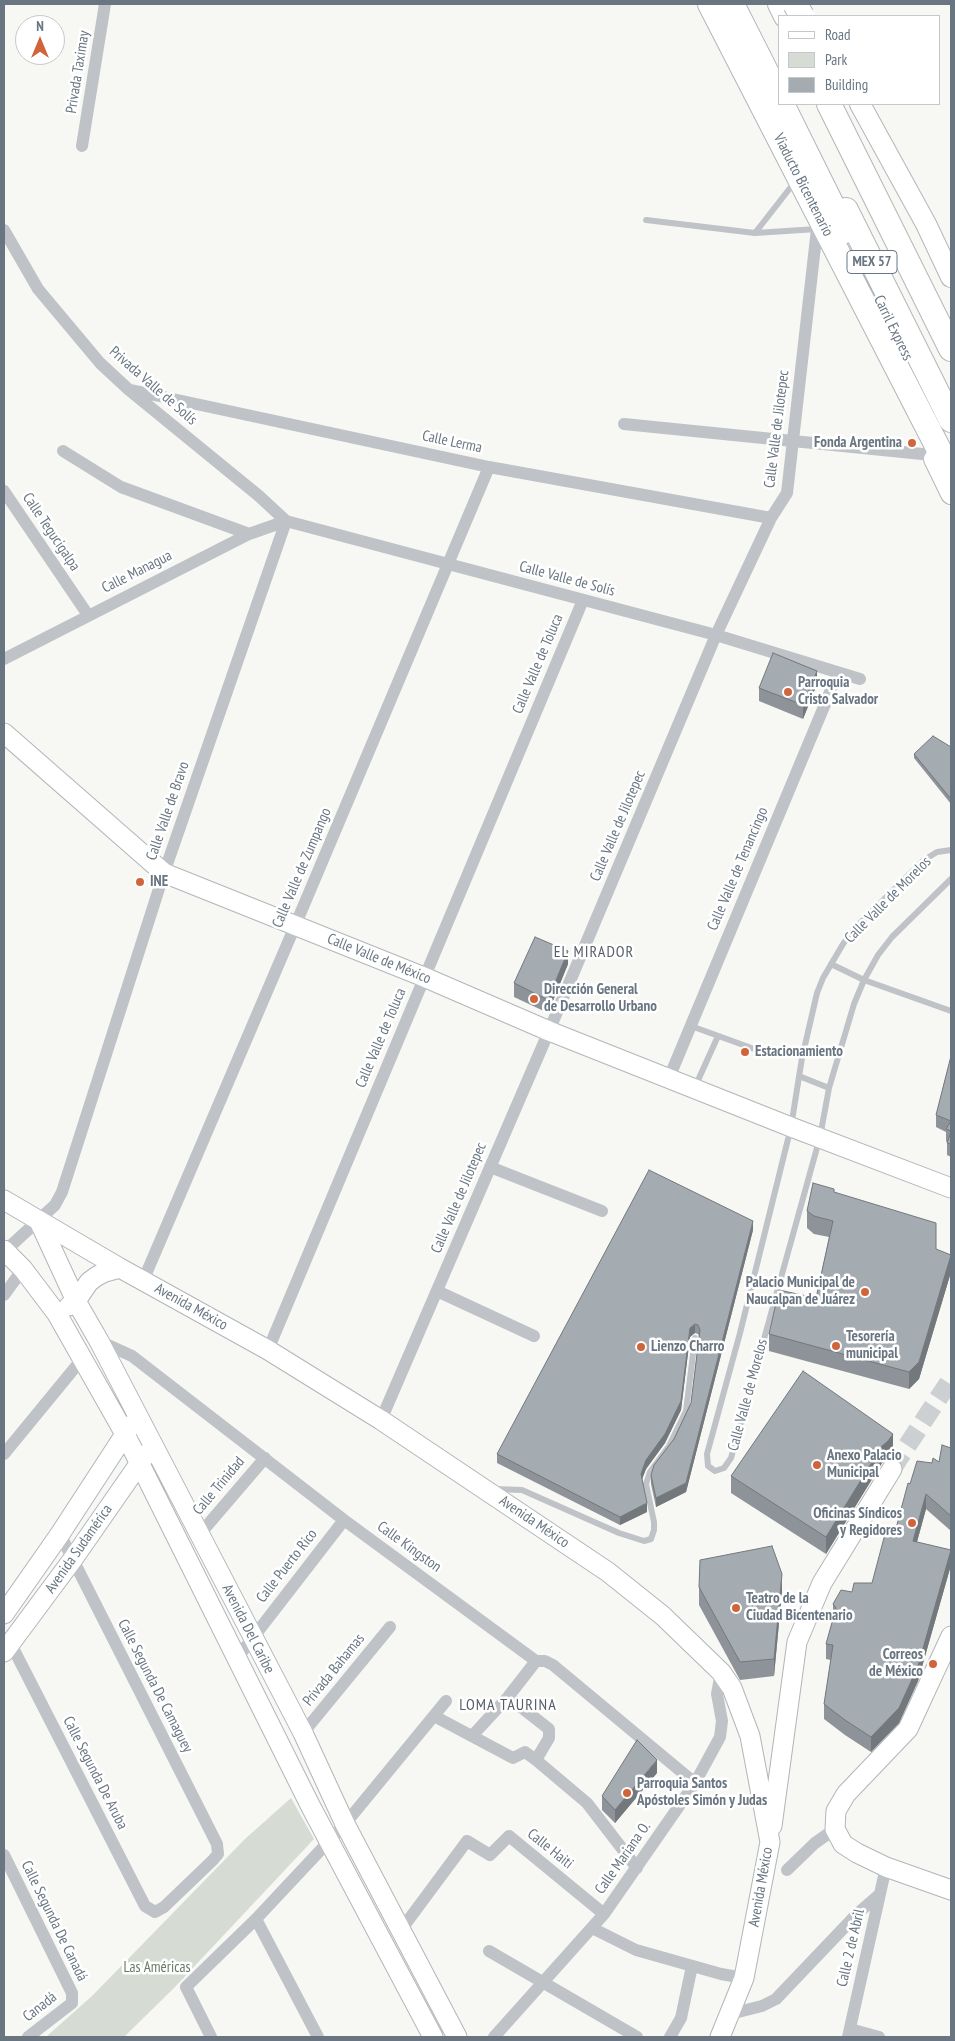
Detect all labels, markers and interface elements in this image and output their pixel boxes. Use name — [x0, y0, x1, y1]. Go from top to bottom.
north arrow — [15, 15, 65, 65]
legend — [778, 15, 940, 105]
text: N — [36, 17, 44, 35]
text: Road — [825, 25, 851, 44]
street label: Privada Taximay — [63, 29, 93, 115]
text: Park — [825, 50, 847, 69]
text: Building — [825, 75, 868, 94]
street label: Viaducto Bicentenario — [769, 131, 837, 239]
road number: MEX 57 — [847, 250, 897, 274]
street label: Carril Express — [869, 292, 917, 364]
street label: Privada Valle de Solís — [105, 343, 201, 429]
street label: Calle Valle de Jilotepec — [761, 369, 793, 489]
street label: Calle Lerma — [420, 427, 484, 457]
place label: Fonda Argentina — [814, 434, 902, 452]
marker: Fonda Argentina — [906, 437, 918, 449]
street label: Calle Tegucigalpa — [18, 490, 84, 574]
street label: Calle Managua — [99, 547, 175, 597]
street label: Calle Valle de Solís — [517, 558, 617, 600]
street label: Calle Valle de Toluca — [509, 611, 567, 717]
place label: Parroquia Cristo Salvador — [798, 674, 878, 709]
marker: Parroquia Cristo Salvador — [782, 686, 794, 698]
street label: Calle Valle de Bravo — [143, 759, 193, 863]
street label: Calle Valle de Jilotepec — [587, 768, 649, 884]
street label: Calle Valle de Zumpango — [269, 805, 335, 931]
street label: Calle Valle de Tenancingo — [704, 805, 772, 933]
street label: Calle Valle de Morelos — [841, 853, 935, 947]
place label: INE — [150, 873, 168, 891]
marker: INE — [134, 876, 146, 888]
street label: Calle Valle de México — [325, 930, 433, 988]
district label: EL MIRADOR — [552, 942, 636, 962]
place label: Dirección General de Desarrollo Urbano — [544, 981, 657, 1016]
street label: Calle Valle de Toluca — [352, 985, 410, 1091]
marker: Dirección General de Desarrollo Urbano — [528, 993, 540, 1005]
place label: Estacionamiento — [755, 1043, 843, 1061]
marker: Estacionamiento — [739, 1046, 751, 1058]
street label: Calle Valle de Jilotepec — [428, 1140, 490, 1256]
place label: Palacio Municipal de Naucalpan de Juárez — [746, 1274, 855, 1309]
street label: Avenida México — [151, 1280, 231, 1334]
marker: Palacio Municipal de Naucalpan de Juárez — [859, 1286, 871, 1298]
place label: Tesorería municipal — [846, 1328, 898, 1363]
street label: Calle Valle de Morelos — [724, 1337, 772, 1453]
place label: Lienzo Charro — [651, 1338, 725, 1356]
marker: Tesorería municipal — [830, 1340, 842, 1352]
marker: Lienzo Charro — [635, 1341, 647, 1353]
place label: Anexo Palacio Municipal — [827, 1447, 902, 1482]
street label: Calle Trinidad — [189, 1453, 249, 1519]
marker: Anexo Palacio Municipal — [811, 1459, 823, 1471]
street label: Avenida México — [496, 1492, 572, 1552]
street label: Avenida Sudamérica — [42, 1501, 116, 1597]
place label: Oficinas Síndicos y Regidores — [813, 1505, 902, 1540]
marker: Oficinas Síndicos y Regidores — [906, 1517, 918, 1529]
street label: Calle Kingston — [373, 1518, 445, 1576]
street label: Calle Puerto Rico — [253, 1526, 321, 1606]
street label: Avenida Del Caribe — [218, 1581, 278, 1677]
place label: Teatro de la Ciudad Bicentenario — [746, 1590, 853, 1625]
marker: Teatro de la Ciudad Bicentenario — [730, 1602, 742, 1614]
street label: Calle Segunda De Camaguey — [114, 1616, 196, 1756]
street label: Privada Bahamas — [299, 1630, 369, 1710]
place label: Correos de México — [869, 1646, 923, 1681]
marker: Correos de México — [927, 1658, 939, 1670]
district label: LOMA TAURINA — [458, 1695, 558, 1715]
street label: Calle Segunda De Aruba — [59, 1714, 131, 1832]
place label: Parroquia Santos Apóstoles Simón y Judas — [637, 1775, 767, 1810]
marker: Parroquia Santos Apóstoles Simón y Judas — [621, 1787, 633, 1799]
street label: Calle Mariana O. — [591, 1818, 655, 1898]
street label: Calle Haiti — [523, 1825, 577, 1873]
street label: Avenida México — [745, 1846, 777, 1928]
street label: Calle Segunda De Canadá — [17, 1858, 91, 1984]
street label: Calle 2 de Abril — [833, 1907, 869, 1989]
park label: Las Américas — [123, 1959, 191, 1977]
street label: Canadá — [20, 1988, 60, 2026]

